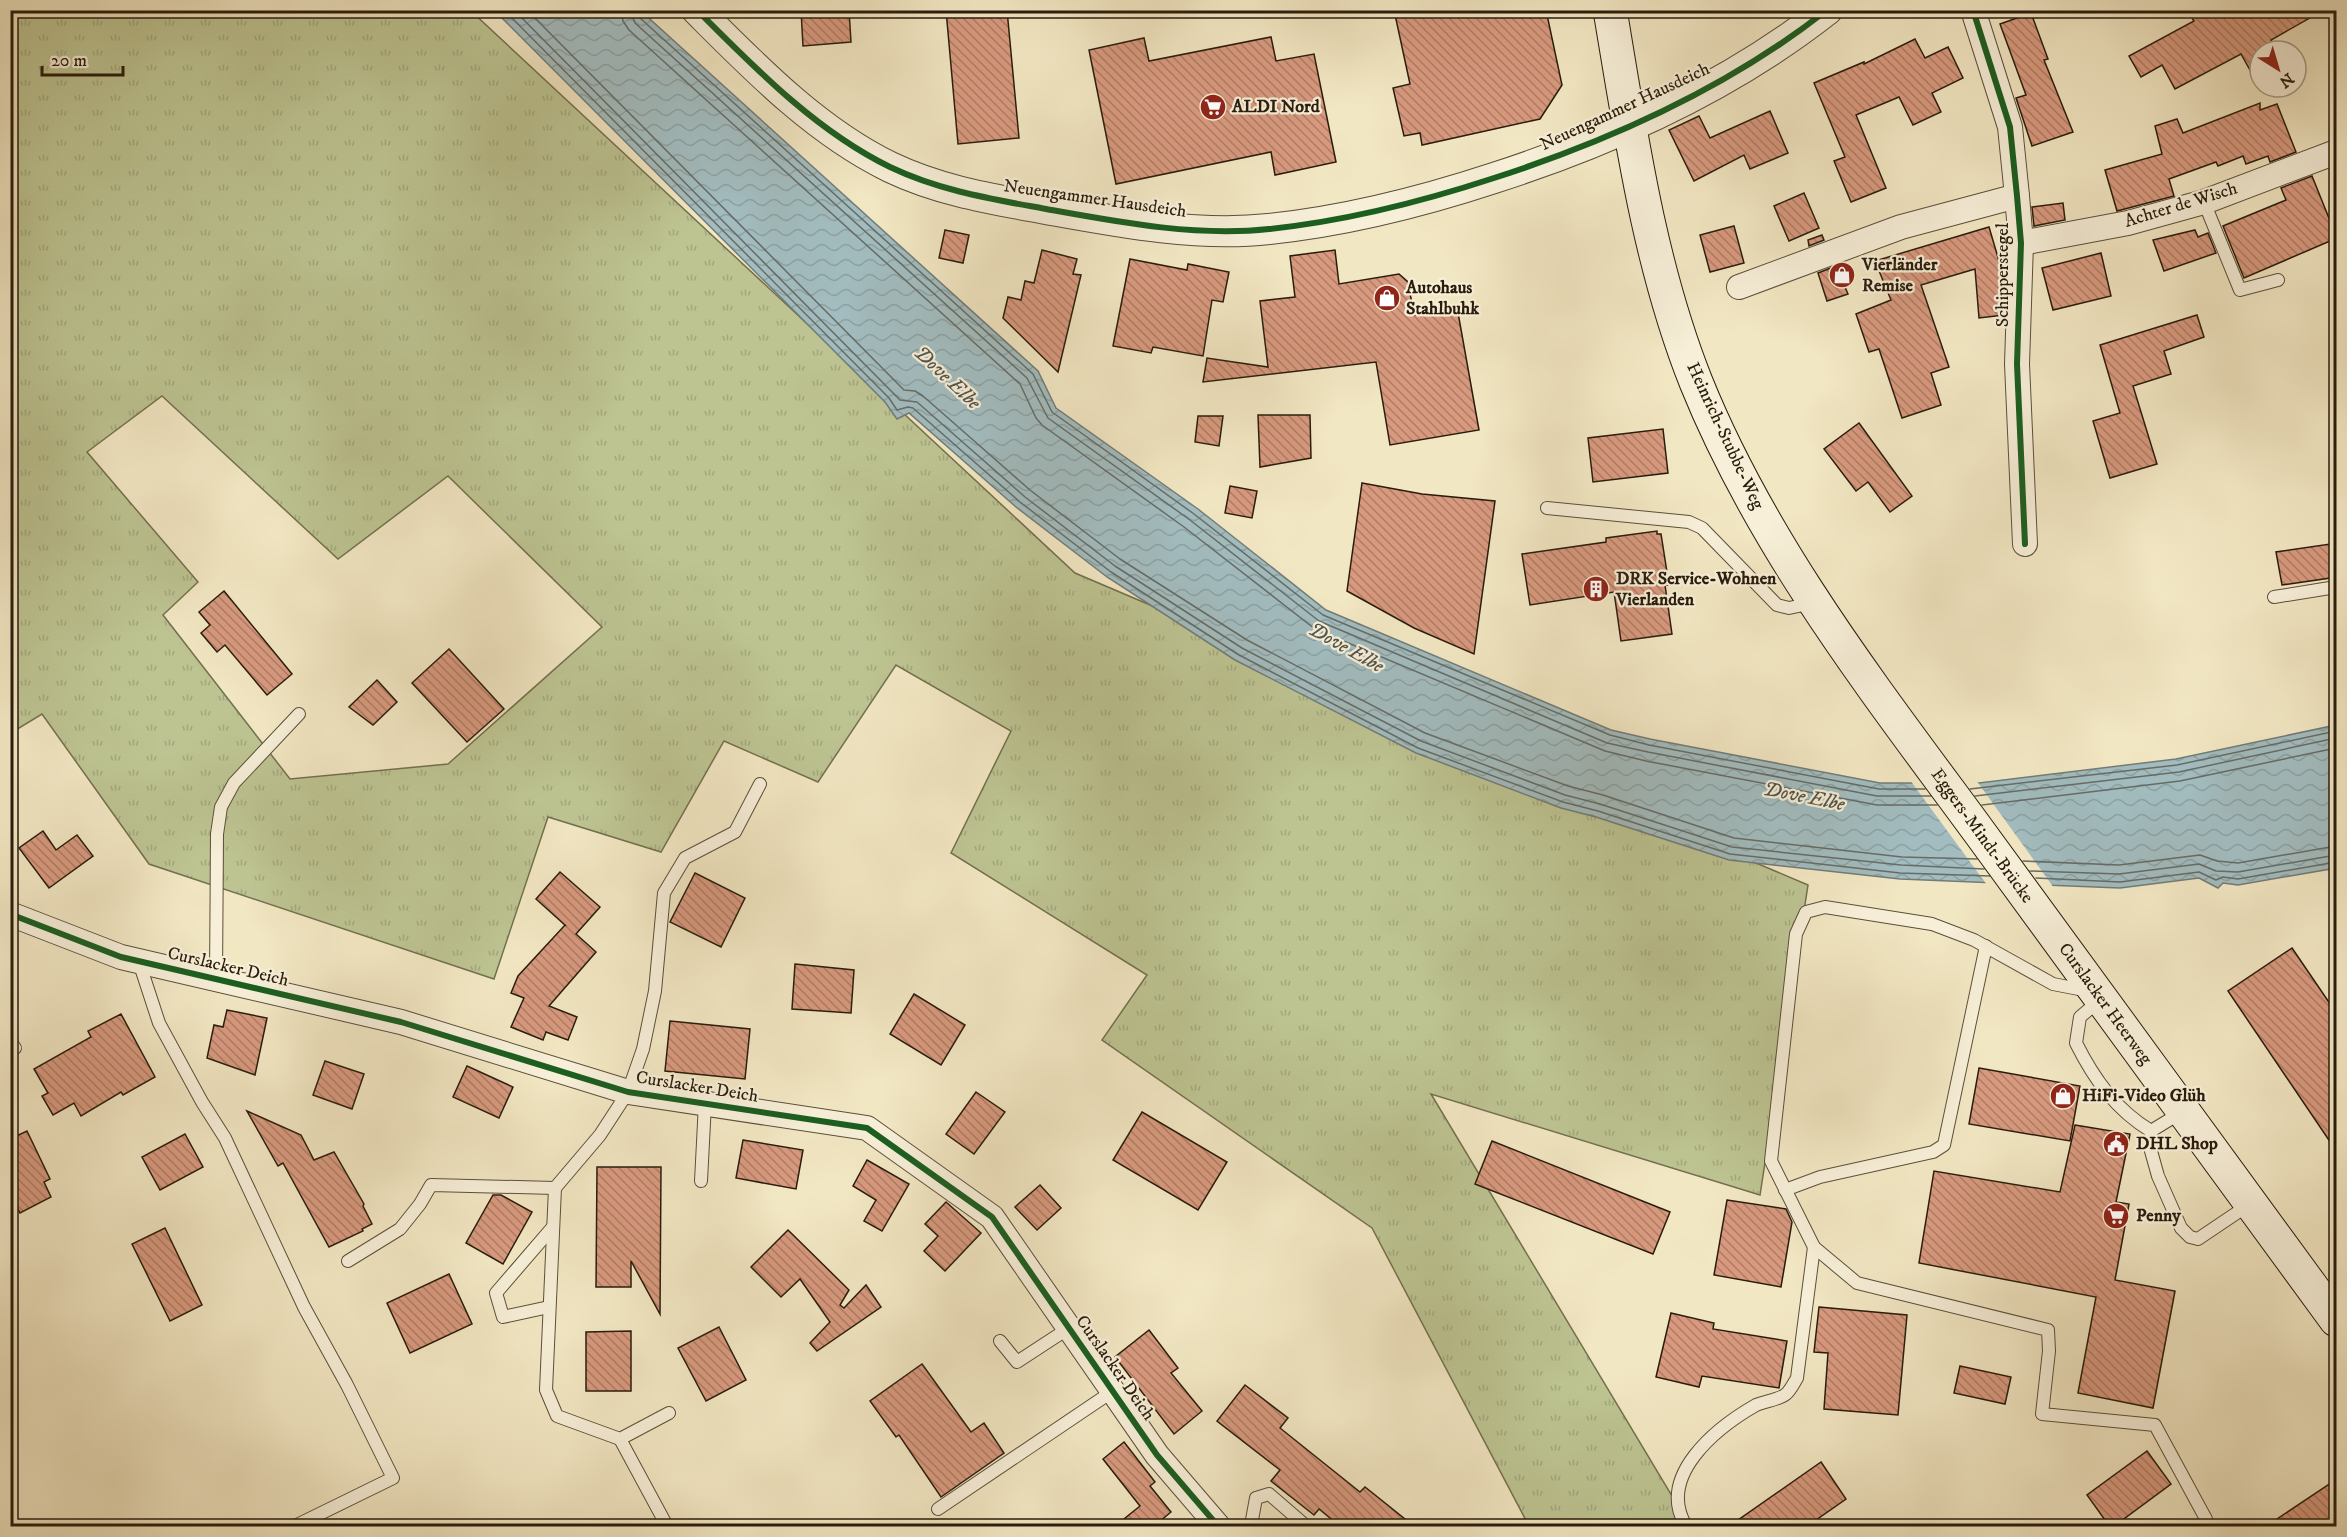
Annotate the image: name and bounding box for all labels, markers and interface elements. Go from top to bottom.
scale bar [42,39,123,77]
north arrow [2248,39,2308,99]
text: 20 m [51,50,87,72]
street label: Neuengammer Hausdeich [1537,58,1714,156]
text: N [2275,68,2298,92]
supermarket icon: ALDI Nord [1198,92,1228,122]
place label: ALDI Nord [1231,96,1321,118]
street label: Neuengammer Hausdeich [1002,175,1188,223]
street label: Achter de Wisch [2122,177,2241,233]
street label: Schipperstegel [1992,222,2014,327]
place label: Vierländer Remise [1861,254,1938,297]
shop icon: Vierländer Remise [1827,260,1857,290]
place label: Autohaus Stahlbuhk [1405,277,1480,320]
shop icon: Autohaus Stahlbuhk [1372,283,1402,313]
water label: Dove Elbe [908,341,986,416]
street label: Heinrich-Stubbe-Weg [1681,359,1769,513]
place label: DRK Service-Wohnen Vierlanden [1615,568,1777,611]
building icon: DRK Service-Wohnen Vierlanden [1581,574,1611,604]
water label: Dove Elbe [1304,617,1389,679]
street label: Eggers-Mindt-Brücke [1926,764,2038,908]
water label: Dove Elbe [1761,777,1848,817]
street label: Curslacker Heerweg [2053,939,2157,1069]
street label: Curslacker Deich [165,942,291,992]
street label: Curslacker Deich [634,1066,760,1108]
shop icon: HiFi-Video Glüh [2048,1081,2078,1111]
place label: HiFi-Video Glüh [2082,1085,2206,1107]
public building icon: DHL Shop [2101,1129,2131,1159]
place label: DHL Shop [2136,1133,2218,1155]
supermarket icon: Penny [2101,1201,2131,1231]
place label: Penny [2136,1205,2181,1227]
street label: Curslacker Deich [1071,1311,1160,1425]

